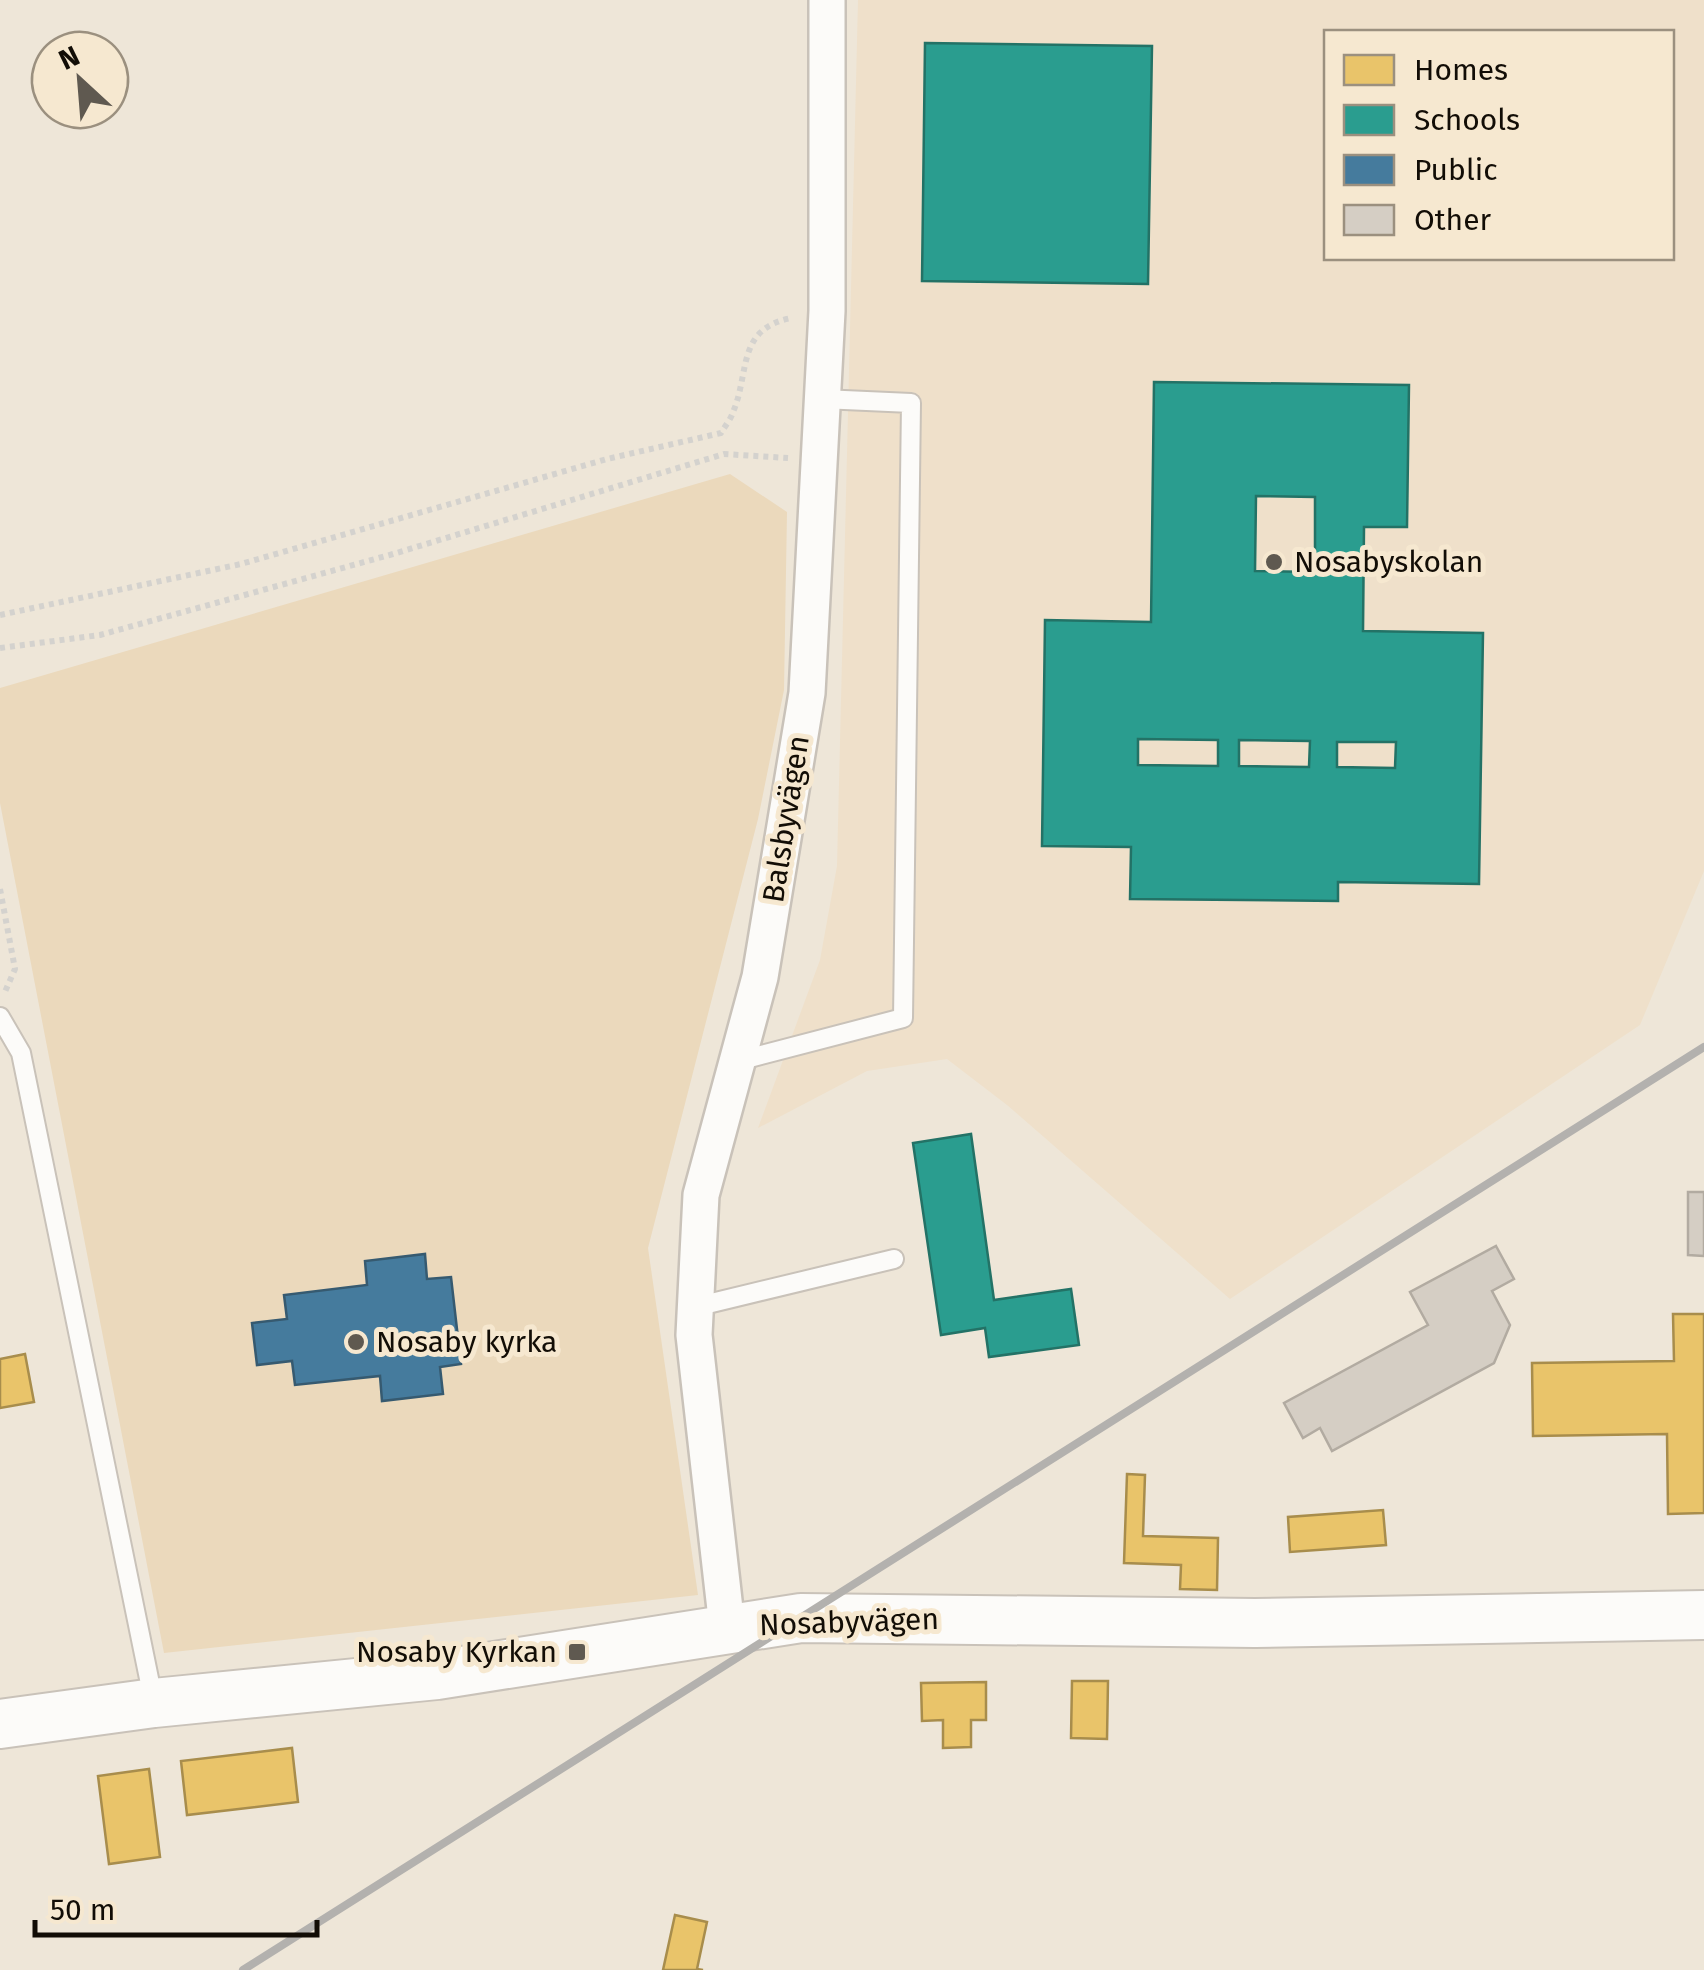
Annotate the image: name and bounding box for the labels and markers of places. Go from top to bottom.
place label: Nosabyskolan [1294,544,1483,580]
marker: Nosabyskolan [1263,551,1285,573]
place label: Nosaby kyrka [376,1324,557,1360]
marker: Nosaby kyrka [345,1331,367,1353]
place label: Nosaby Kyrkan [356,1634,557,1670]
marker: Nosaby Kyrkan [566,1641,588,1663]

